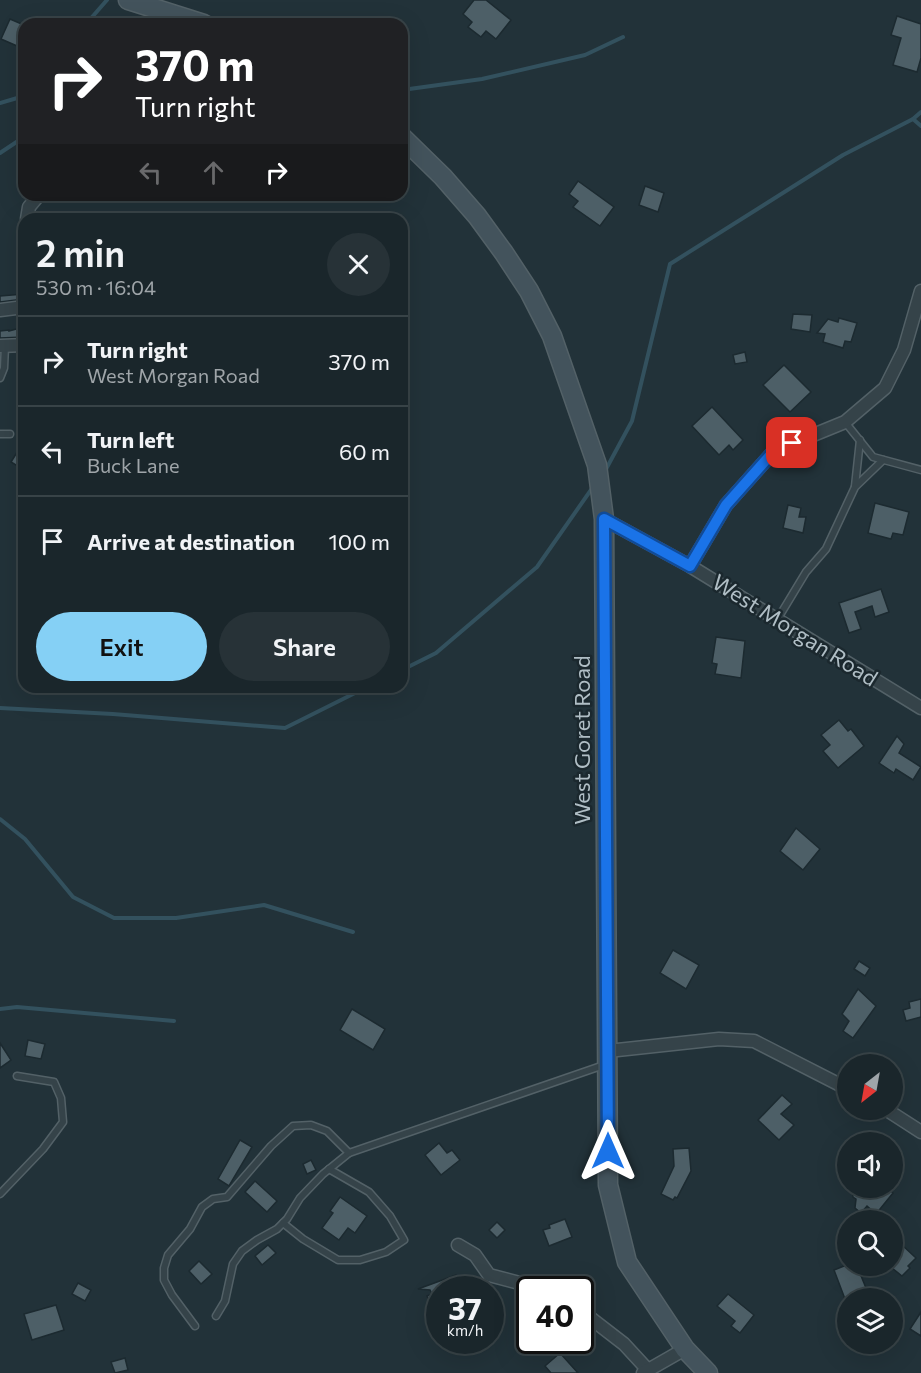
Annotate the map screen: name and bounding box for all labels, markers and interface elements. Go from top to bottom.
text: 370 m [135,38,254,90]
icon: right [36,42,114,120]
text: Turn right [135,90,255,123]
icon: left [134,156,167,189]
icon: ahead [197,156,230,189]
icon: right [260,156,293,189]
text: 2 min [36,230,125,274]
button: close [327,233,390,296]
text: 530 m · 16:04 [36,275,156,299]
text: Turn right [87,336,188,363]
icon: right [36,345,69,378]
text: 370 m [328,348,390,375]
text: West Morgan Road [87,363,260,387]
pin [766,417,817,468]
text: Turn left [87,426,174,453]
icon: arrive [775,426,808,459]
icon: left [36,435,69,468]
text: 60 m [339,438,390,465]
text: Buck Lane [87,453,180,477]
icon: arrive [36,525,69,558]
text: Arrive at destination [87,528,295,555]
text: 100 m [328,528,390,555]
street label: West Morgan Road [708,568,883,691]
button: Exit [36,612,207,681]
button: Share [219,612,390,681]
street label: West Goret Road [568,655,595,825]
north arrow [837,1054,903,1120]
map controls [837,1054,903,1354]
position arrow [576,1119,640,1183]
button: sound [837,1132,903,1198]
button: search [837,1210,903,1276]
speed limit sign: 40 [516,1276,594,1354]
button: layers [837,1288,903,1354]
text: 37 [448,1289,482,1326]
text: km/h [447,1321,483,1339]

